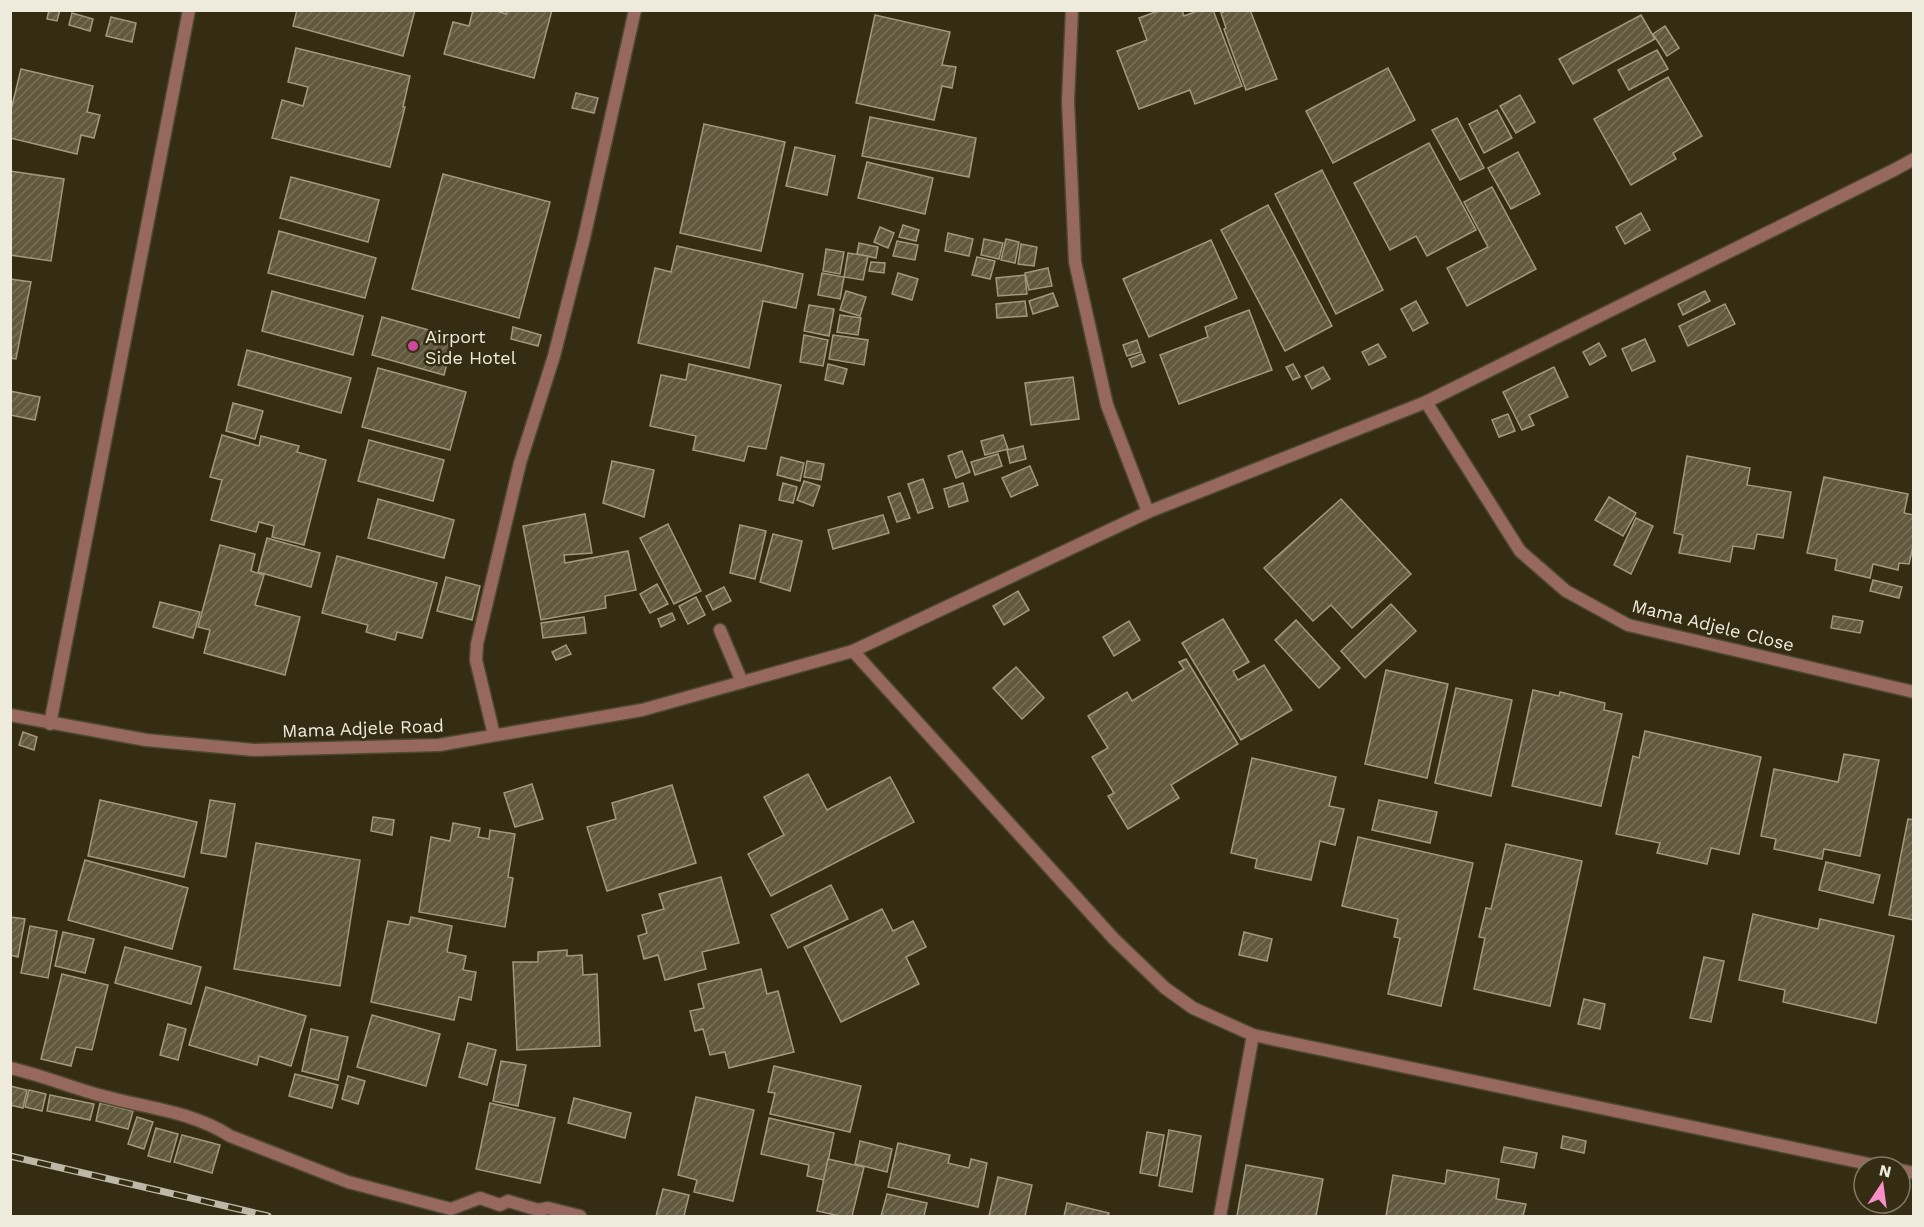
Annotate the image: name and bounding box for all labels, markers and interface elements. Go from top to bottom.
place label: Airport Side Hotel [425,326,517,368]
marker: Airport Side Hotel [406,339,420,353]
street label: Mama Adjele Close [1630,595,1796,655]
street label: Mama Adjele Road [282,715,444,741]
north arrow [1852,1155,1912,1215]
text: N [1877,1160,1893,1181]

